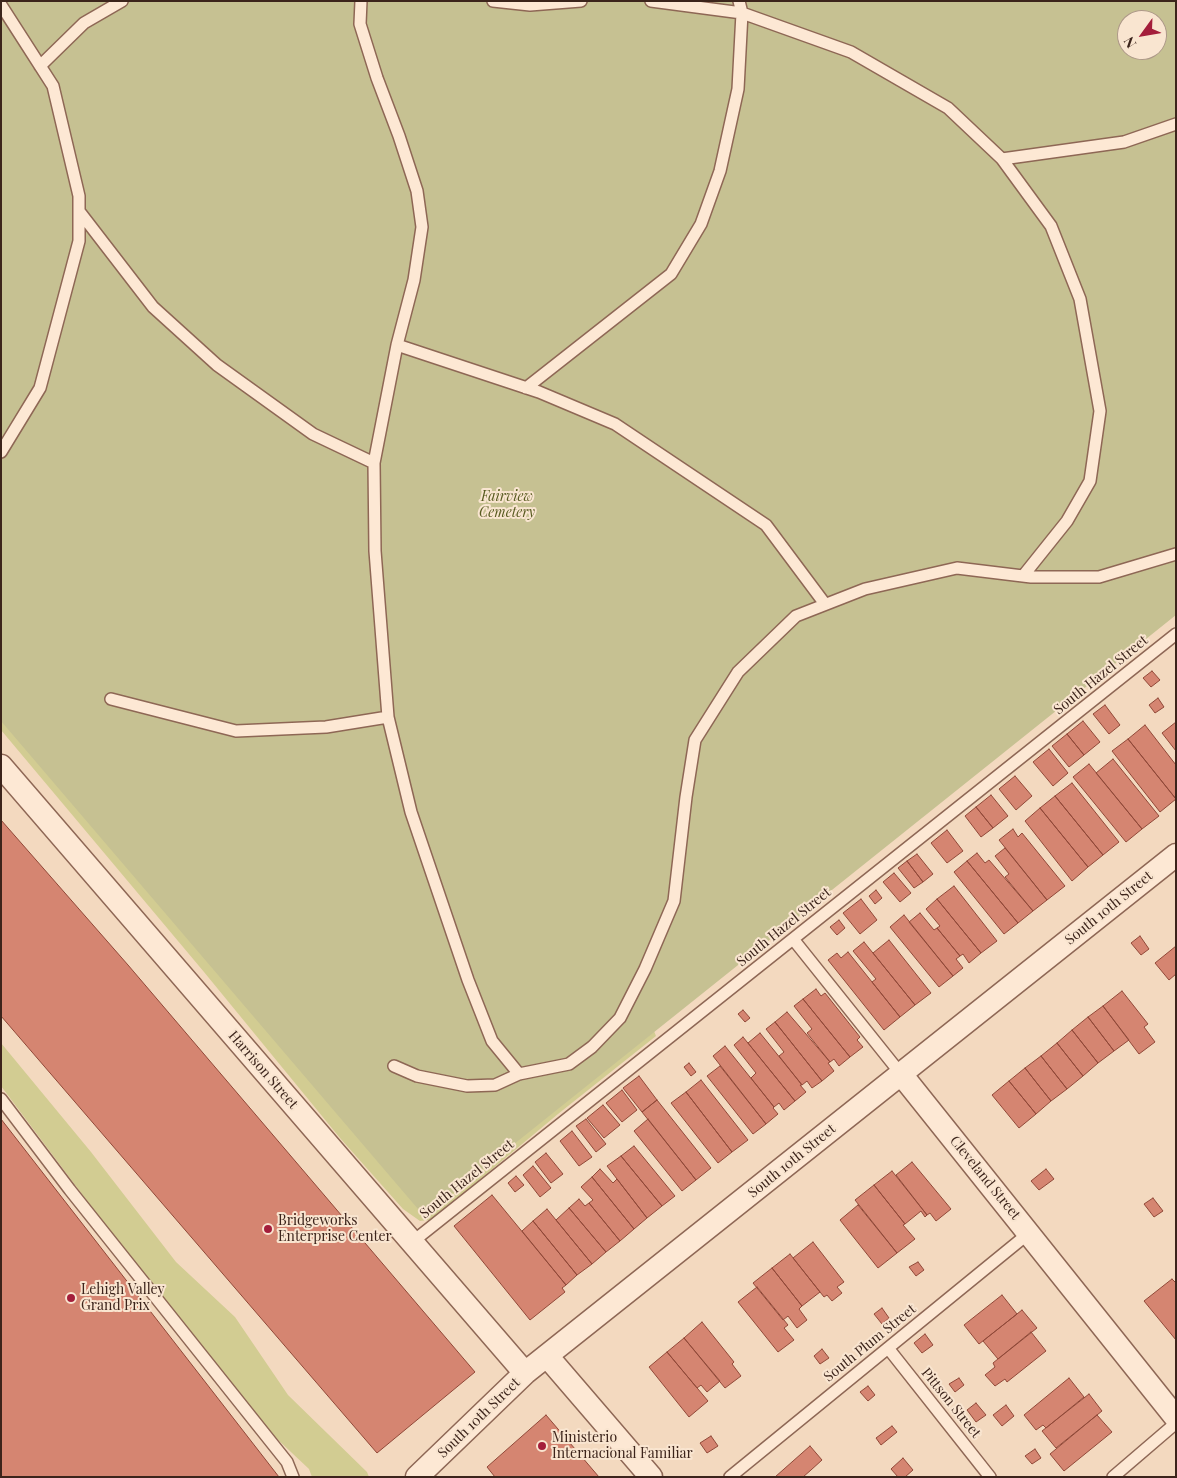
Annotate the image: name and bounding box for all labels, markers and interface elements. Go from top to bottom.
north arrow [1117,10,1167,60]
text: N [1119,33,1140,52]
park label: Fairview Cemetery [479,489,535,522]
street label: South Hazel Street [1050,632,1152,718]
street label: South 10th Street [1062,868,1156,948]
street label: South Hazel Street [733,884,835,970]
street label: Harrison Street [225,1028,301,1112]
street label: South 10th Street [745,1121,839,1201]
street label: Cleveland Street [946,1133,1024,1223]
street label: South Hazel Street [416,1136,518,1222]
place label: Bridgeworks Enterprise Center [278,1213,392,1246]
marker: Bridgeworks Enterprise Center [262,1223,274,1235]
place label: Lehigh Valley Grand Prix [81,1282,165,1314]
marker: Lehigh Valley Grand Prix [65,1292,77,1304]
street label: South Plum Street [821,1301,919,1385]
street label: Pittson Street [918,1365,984,1441]
street label: South 10th Street [434,1374,524,1462]
place label: Ministerio Internacional Familiar [552,1430,693,1462]
marker: Ministerio Internacional Familiar [536,1440,548,1452]

